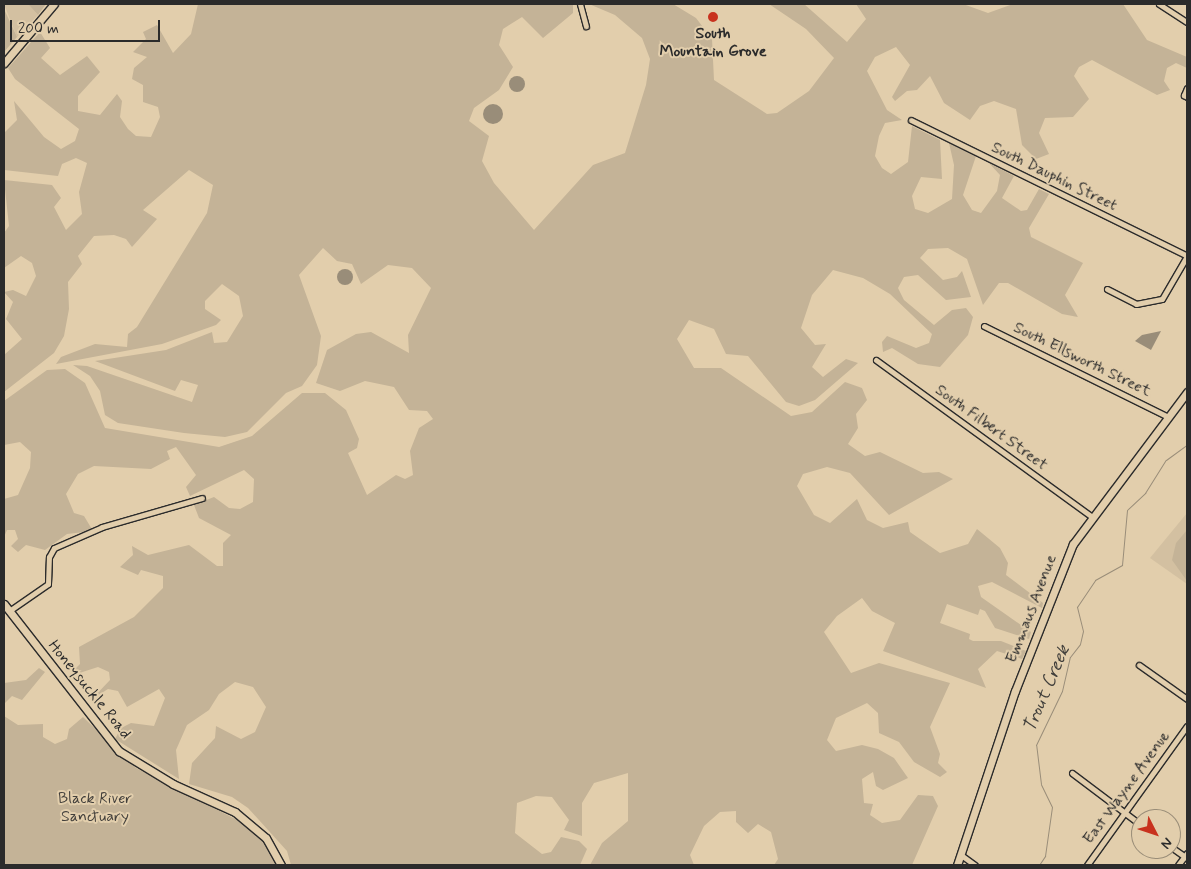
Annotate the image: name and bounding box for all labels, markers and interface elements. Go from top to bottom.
scale bar [12,10,162,42]
marker: South Mountain Grove [707,11,719,23]
text: 200 m [18,19,59,39]
place label: South Mountain Grove [660,24,766,62]
street label: South Dauphin Street [987,138,1121,216]
street label: South Ellsworth Street [1010,318,1154,402]
street label: South Filbert Street [931,381,1051,475]
street label: Emmaus Avenue [1002,552,1062,666]
street label: Honeysuckle Road [44,637,134,743]
water label: Trout Creek [1019,642,1075,736]
street label: East Wayne Avenue [1079,727,1175,849]
park label: Black River Sanctuary [57,789,133,827]
north arrow [1131,809,1181,859]
text: N [1157,834,1176,853]

